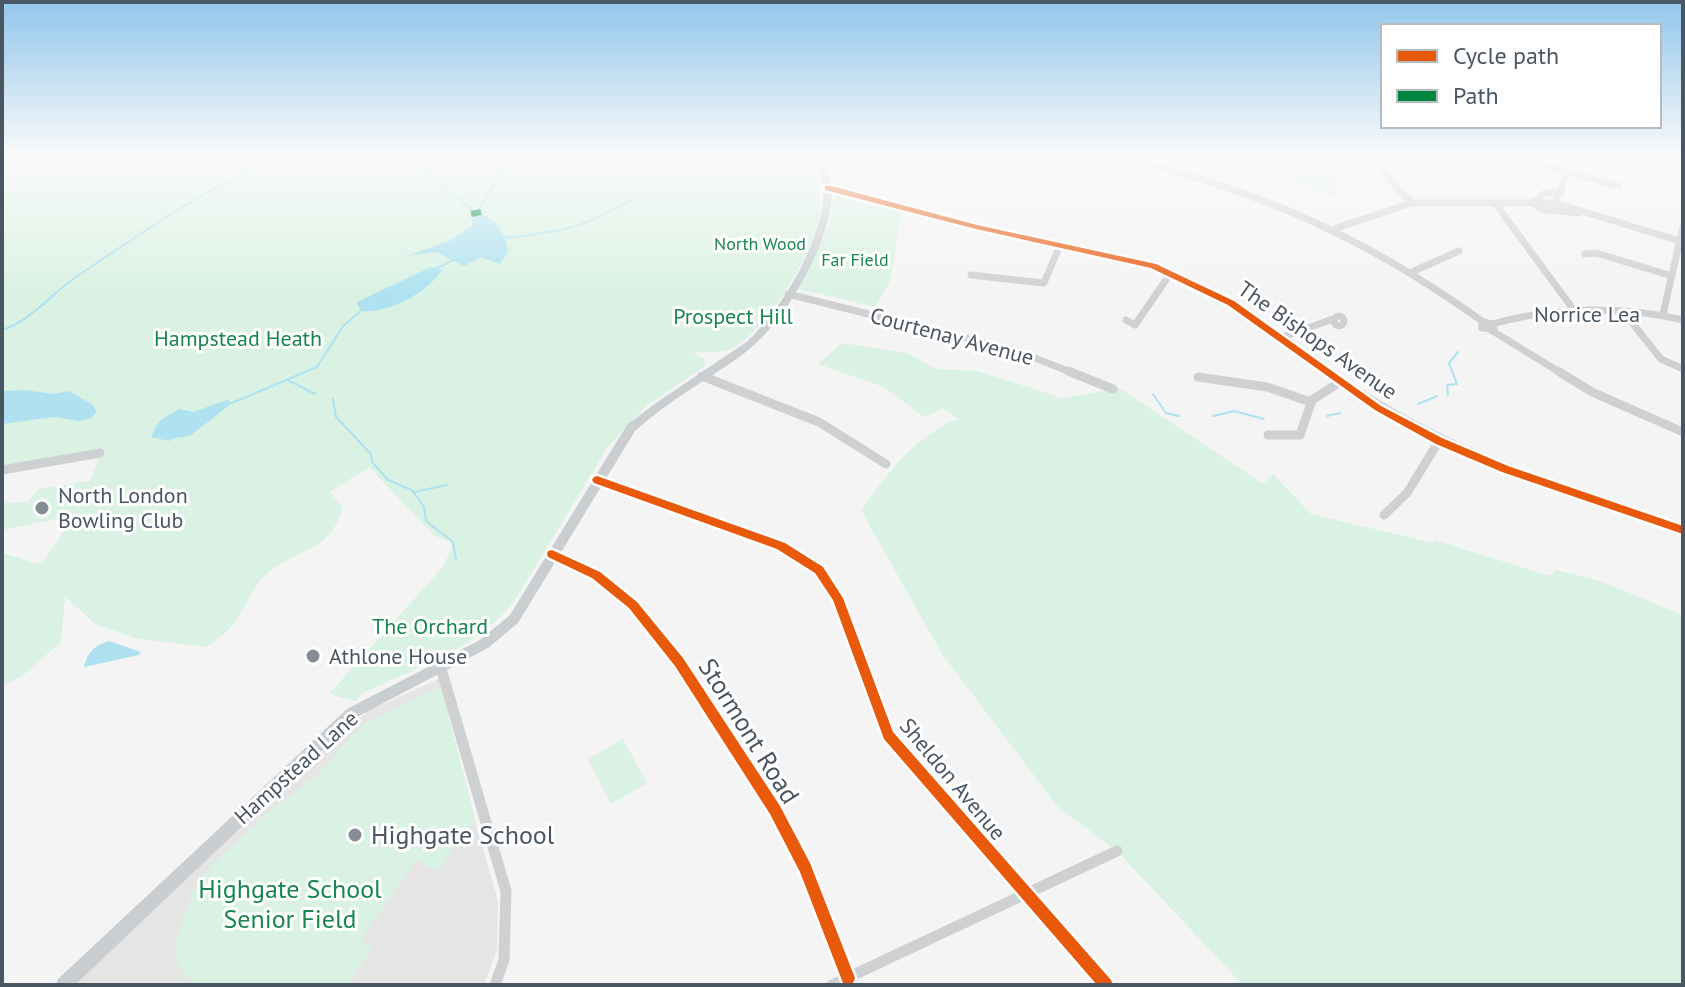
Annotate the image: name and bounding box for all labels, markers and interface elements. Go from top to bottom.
legend [1381,24,1661,128]
text: Cycle path [1453,40,1559,71]
text: Path [1453,80,1499,111]
park label: North Wood [714,232,806,255]
park label: Far Field [821,248,889,271]
street label: The Bishops Avenue [1233,275,1403,405]
street label: Norrice Lea [1534,300,1640,328]
street label: Courtenay Avenue [867,301,1037,371]
park label: Prospect Hill [673,302,793,330]
park label: Hampstead Heath [154,324,322,352]
place label: North London Bowling Club [58,481,188,534]
marker: North London Bowling Club [33,499,51,517]
park label: The Orchard [372,612,488,640]
place label: Athlone House [329,642,467,670]
marker: Athlone House [304,647,322,665]
street label: Stormont Road [692,652,807,810]
street label: Hampstead Lane [228,704,364,830]
street label: Sheldon Avenue [894,712,1012,846]
place label: Highgate School [371,818,555,851]
marker: Highgate School [346,826,364,844]
park label: Highgate School Senior Field [198,872,382,935]

